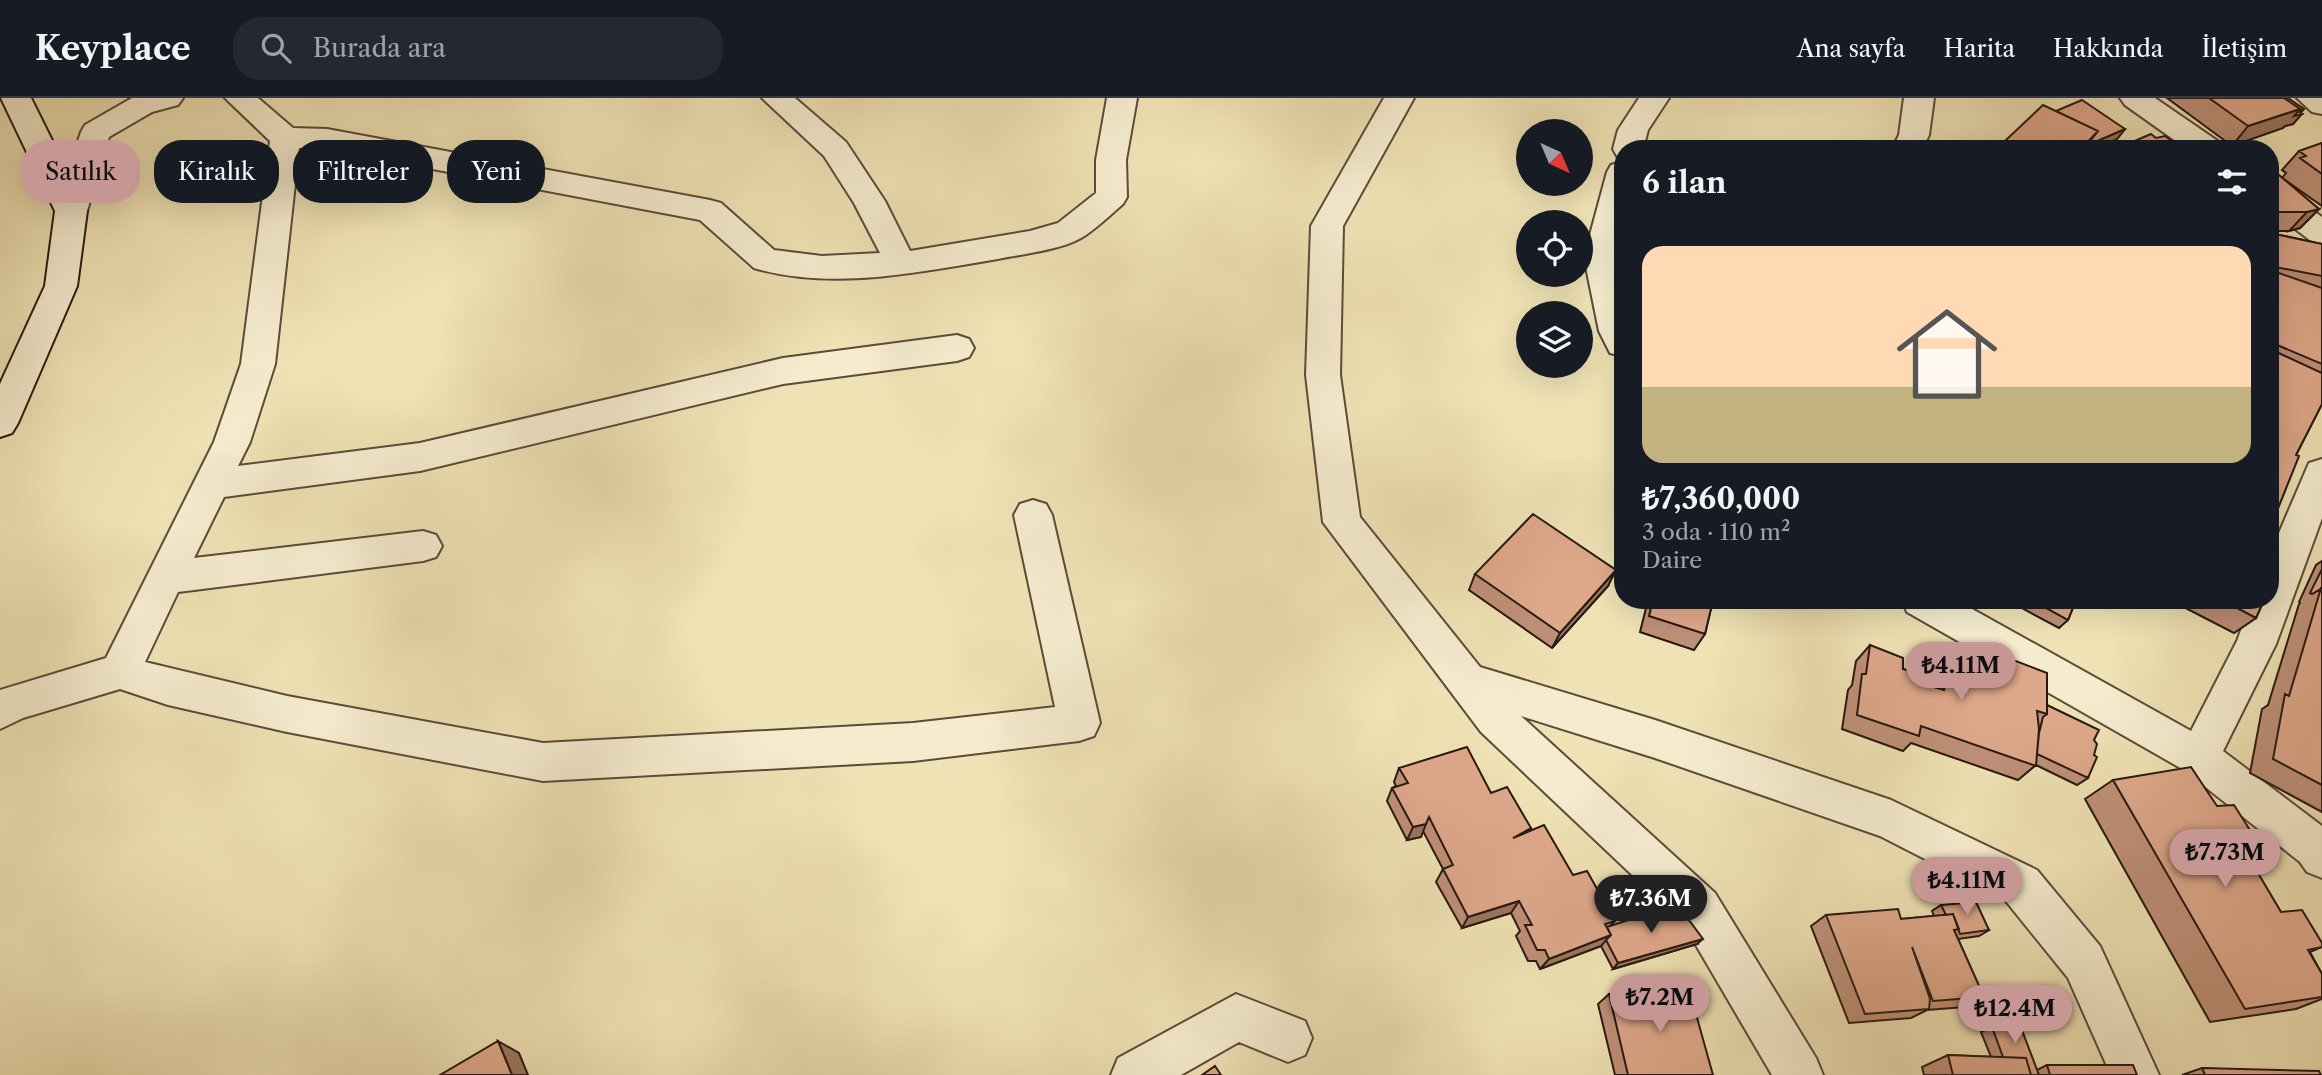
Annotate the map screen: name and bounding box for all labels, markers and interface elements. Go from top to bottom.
search box [233,17,723,80]
text: Keyplace [35,28,191,69]
icon: search [257,29,295,67]
text: Burada ara [313,32,446,64]
text: Ana sayfa [1797,34,1906,63]
text: Harita [1944,34,2015,63]
text: Hakkında [2053,34,2163,63]
text: İletişim [2201,34,2287,63]
north arrow [1516,119,1592,196]
map controls [1516,119,1593,378]
chip: Satılık [21,140,140,203]
chip: Kiralık [154,140,279,203]
chip: Filtreler [293,140,433,203]
chip: Yeni [447,140,545,203]
icon: filters [2213,163,2251,201]
text: 6 ilan [1642,164,1727,201]
button: locate [1516,210,1593,287]
icon: home [1884,291,2010,417]
button: layers [1516,301,1593,378]
text: ₺7,360,000 [1642,480,1800,517]
text: 3 oda · 110 m² [1642,518,1790,546]
text: Daire [1642,546,1702,574]
pin: ₺4.11M [1904,642,2018,702]
text: ₺4.11M [1922,651,2000,679]
pin: ₺7.73M [2168,830,2282,889]
text: ₺7.73M [2185,838,2265,866]
pin: ₺4.11M [1910,858,2024,917]
text: ₺4.11M [1928,866,2006,894]
pin: ₺7.36M [1594,876,1708,935]
text: ₺7.36M [1610,884,1692,912]
pin: ₺7.2M [1611,974,1709,1034]
text: ₺7.2M [1626,983,1694,1011]
pin: ₺12.4M [1958,986,2072,1045]
text: ₺12.4M [1974,994,2056,1022]

